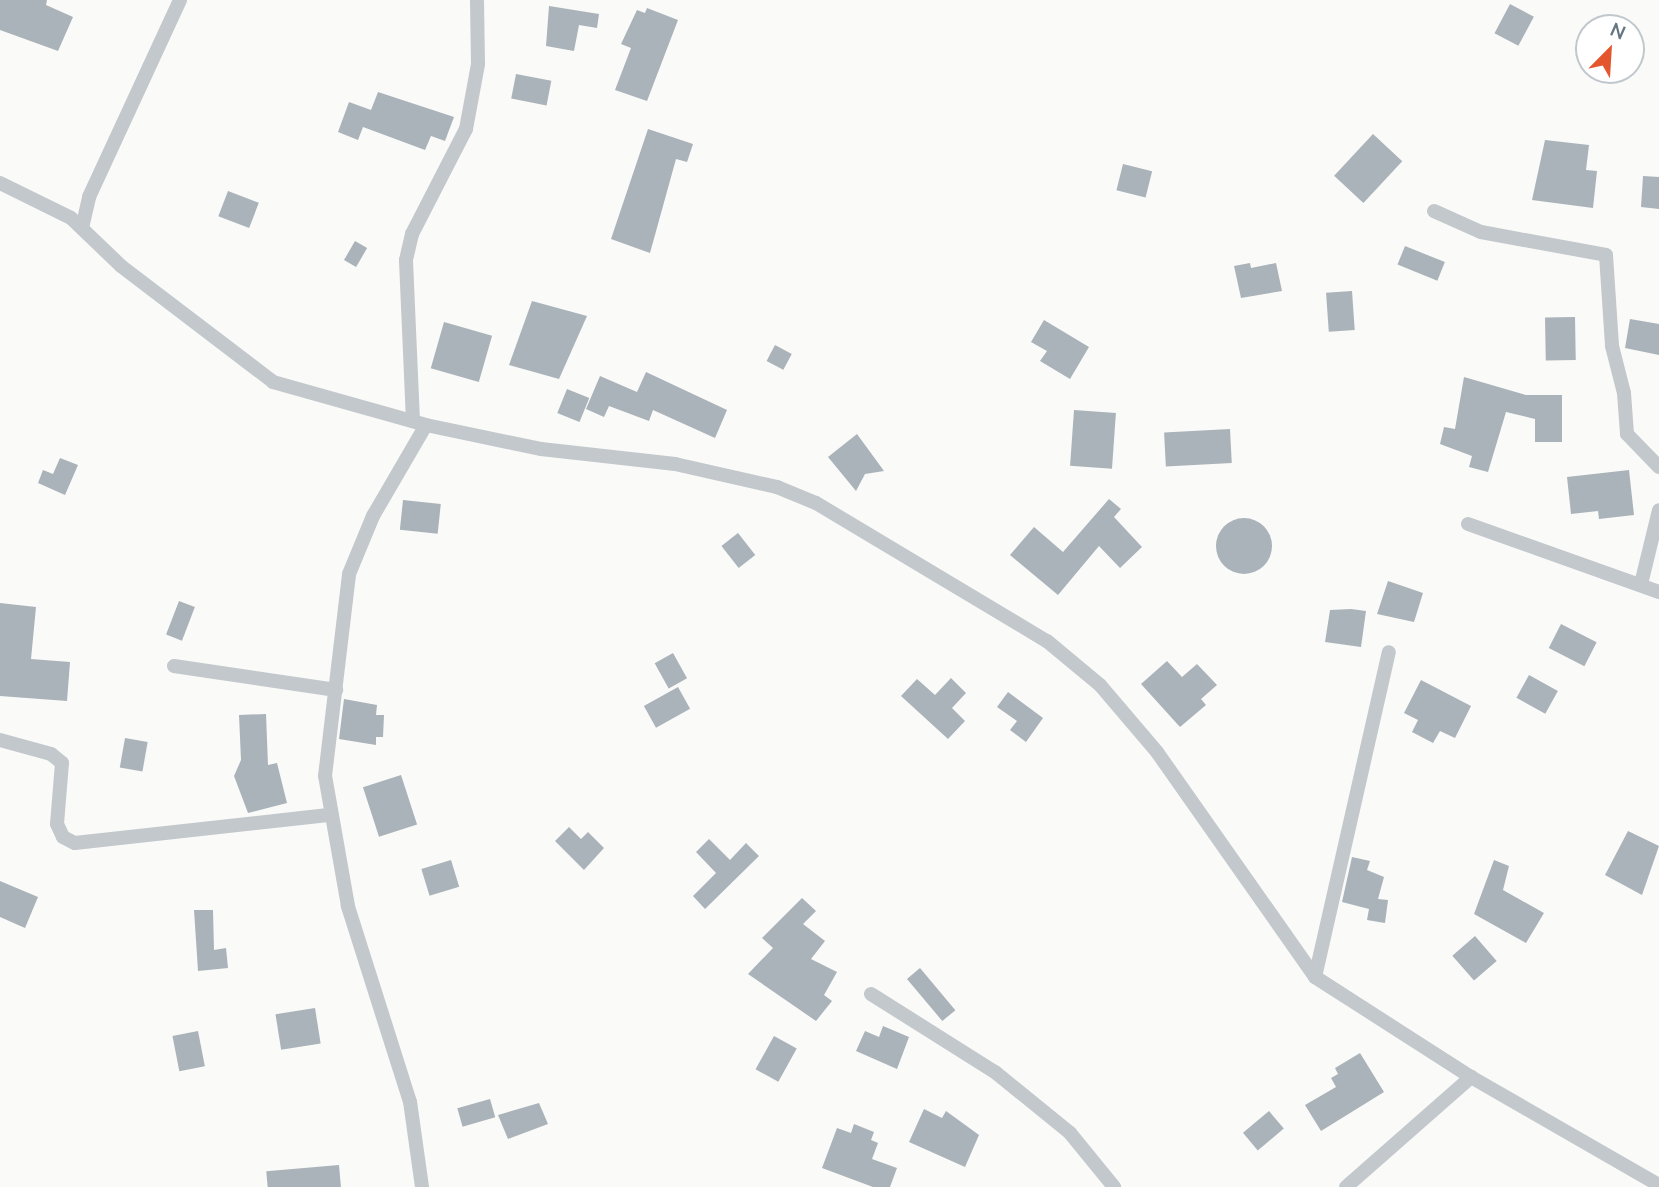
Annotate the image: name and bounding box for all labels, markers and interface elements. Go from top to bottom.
north arrow [1575,14,1645,84]
text: N [1606,17,1630,46]

